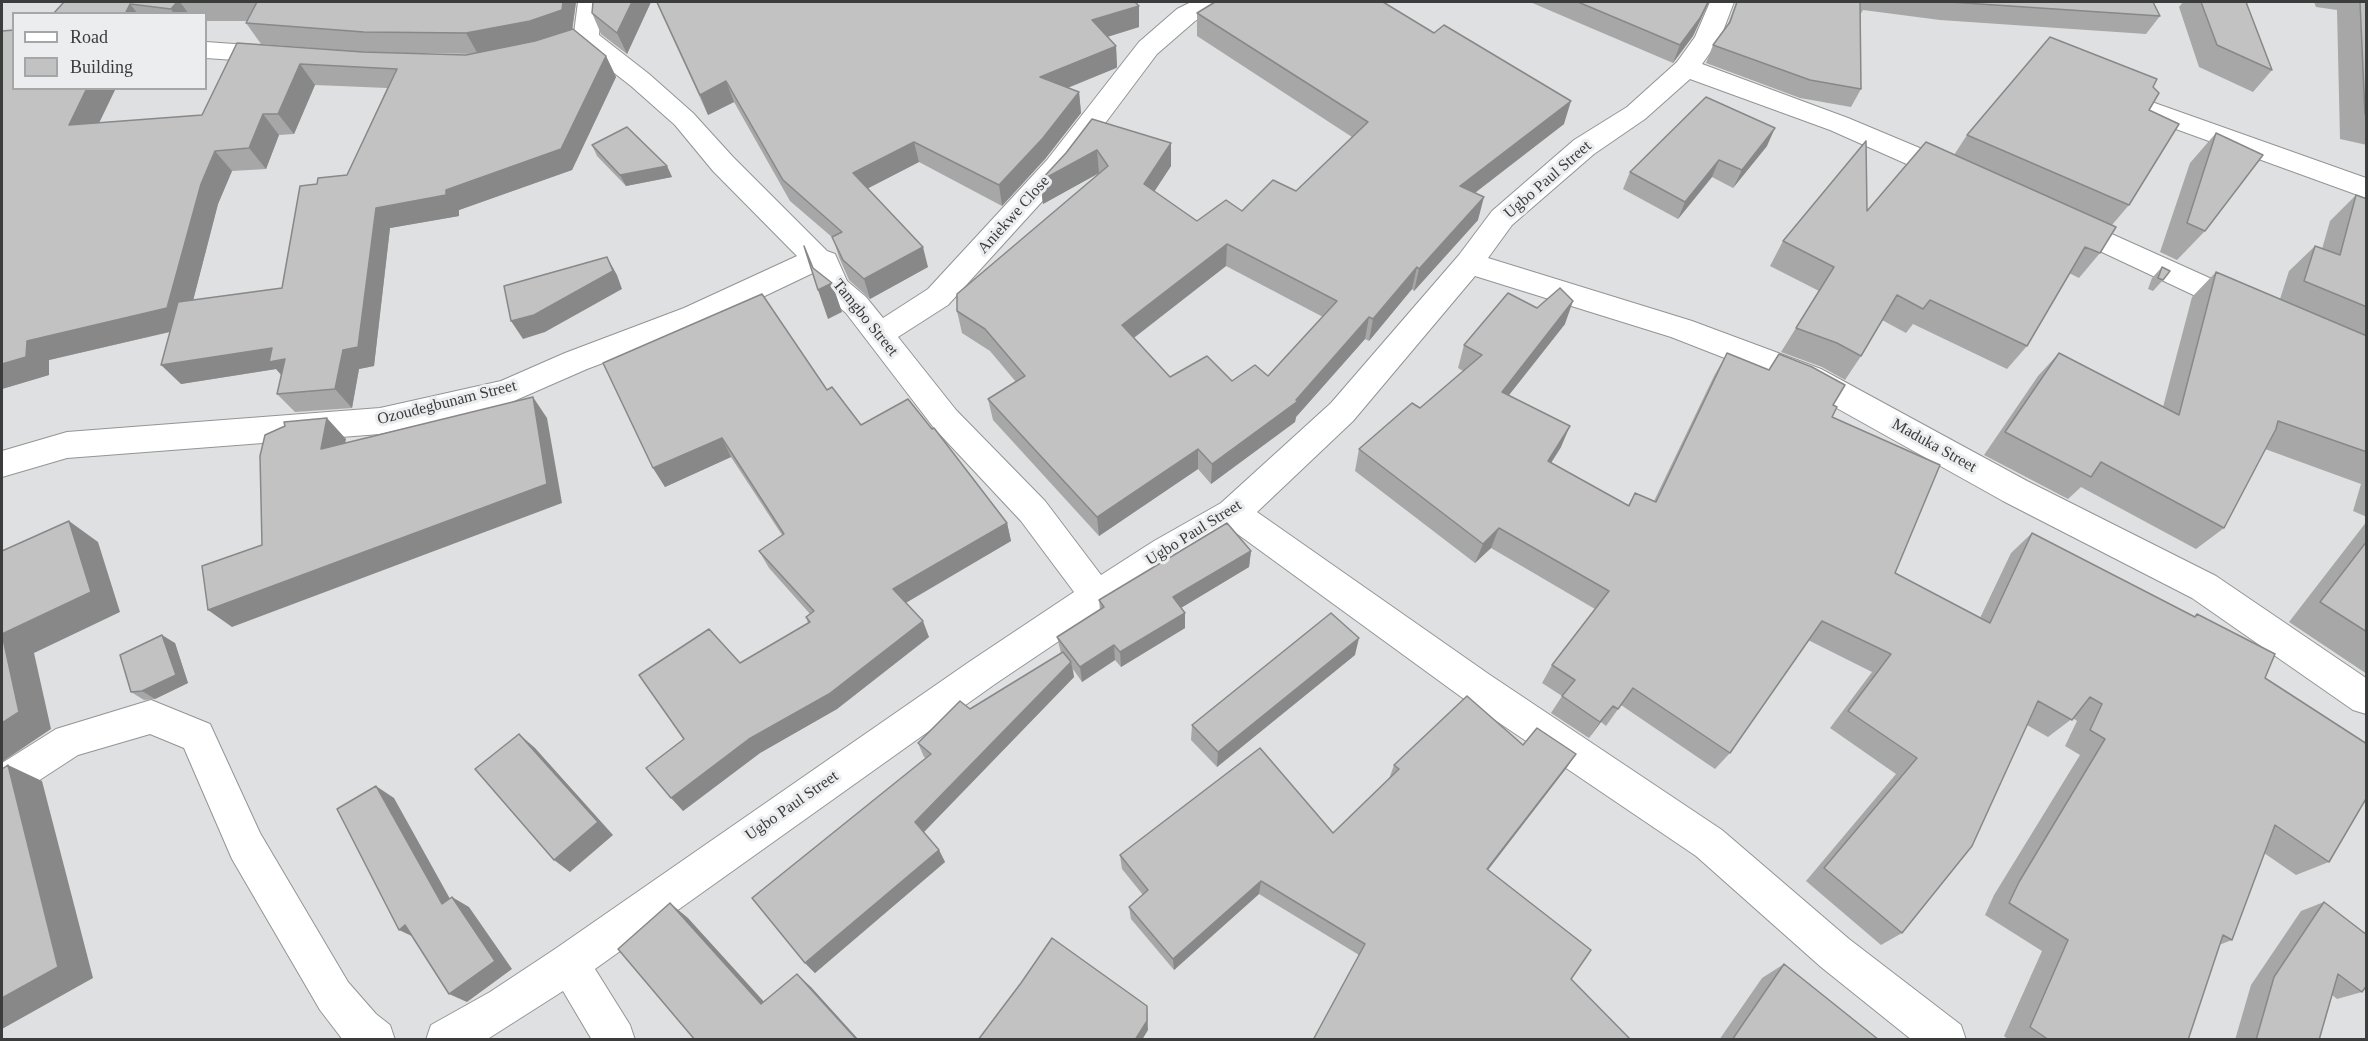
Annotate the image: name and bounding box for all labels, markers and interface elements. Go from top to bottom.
legend [12,12,207,90]
text: Road [70,27,108,47]
text: Building [70,57,133,77]
street label: Ugbo Paul Street [1500,137,1596,223]
street label: Aniekwe Close [974,172,1054,258]
street label: Tamgbo Street [828,276,902,360]
street label: Ozoudegbunam Street [375,376,519,430]
street label: Maduka Street [1888,415,1980,477]
street label: Ugbo Paul Street [1143,496,1245,570]
street label: Ugbo Paul Street [742,767,842,845]

